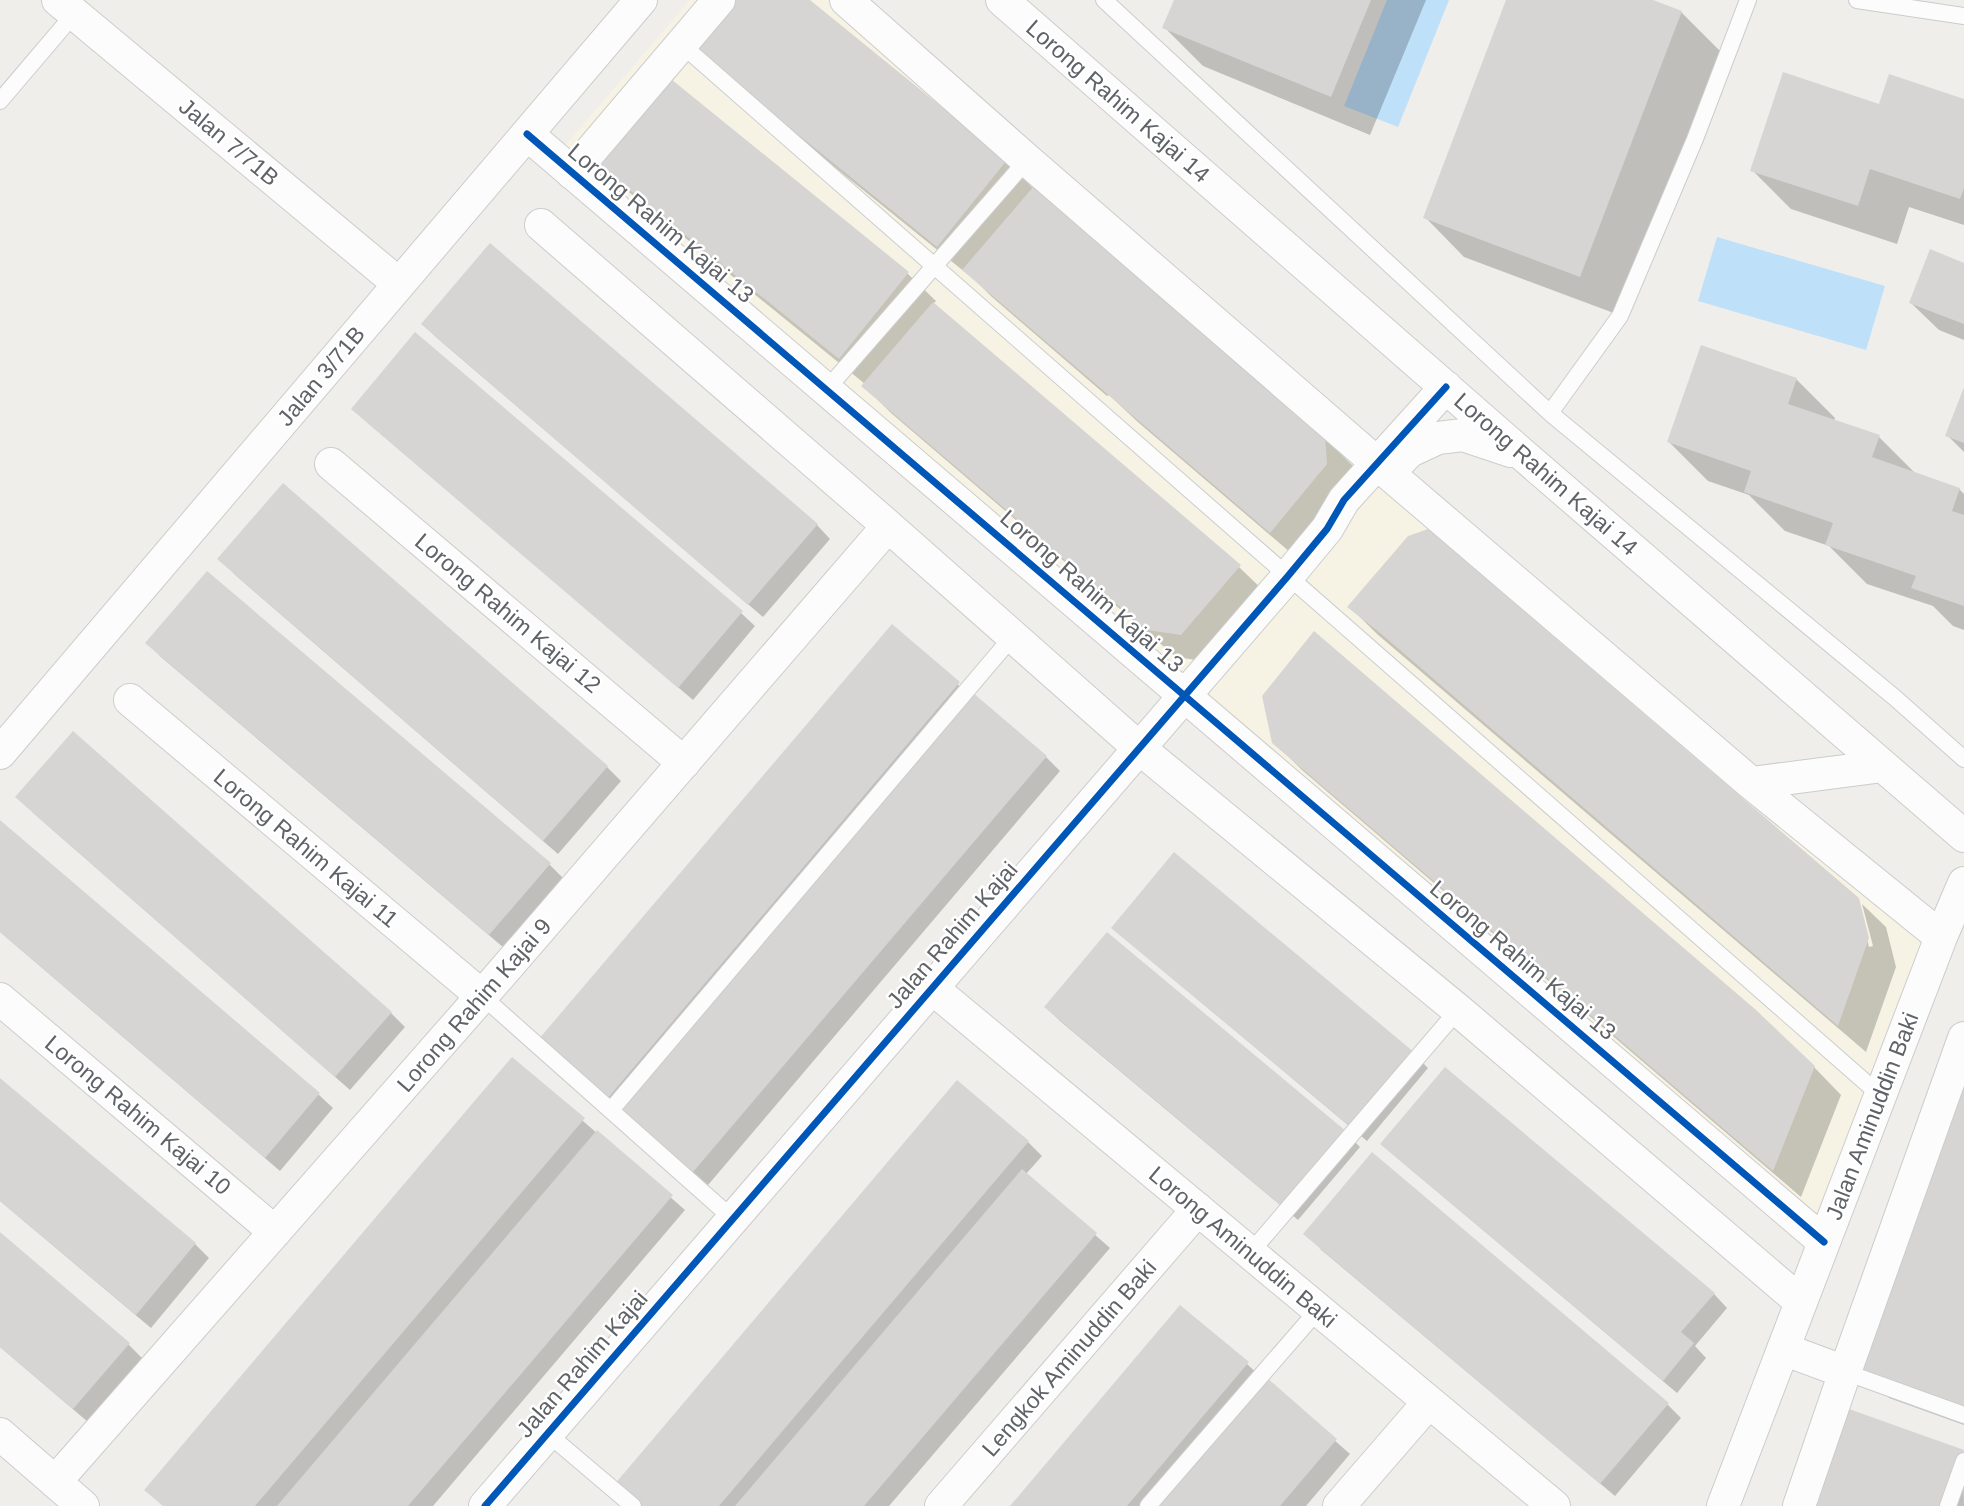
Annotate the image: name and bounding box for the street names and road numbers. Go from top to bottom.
street label: Lorong Rahim Kajai 14 [1021,14,1215,188]
street label: Jalan 7/71B [174,93,284,191]
street label: Lorong Rahim Kajai 13 [563,138,759,308]
street label: Jalan 3/71B [272,321,370,431]
street label: Lorong Rahim Kajai 14 [1449,387,1643,561]
street label: Lorong Rahim Kajai 13 [995,504,1189,678]
street label: Lorong Rahim Kajai 12 [410,528,606,698]
street label: Lorong Rahim Kajai 11 [209,763,403,933]
street label: Jalan Rahim Kajai [881,857,1023,1013]
street label: Lorong Rahim Kajai 13 [1425,875,1621,1045]
street label: Lorong Rahim Kajai 9 [392,913,556,1097]
street label: Jalan Aminuddin Baki [1820,1009,1924,1223]
street label: Lorong Rahim Kajai 10 [40,1030,236,1200]
street label: Lorong Aminuddin Baki [1144,1161,1342,1333]
street label: Lengkok Aminuddin Baki [977,1254,1161,1462]
street label: Jalan Rahim Kajai [511,1286,653,1442]

